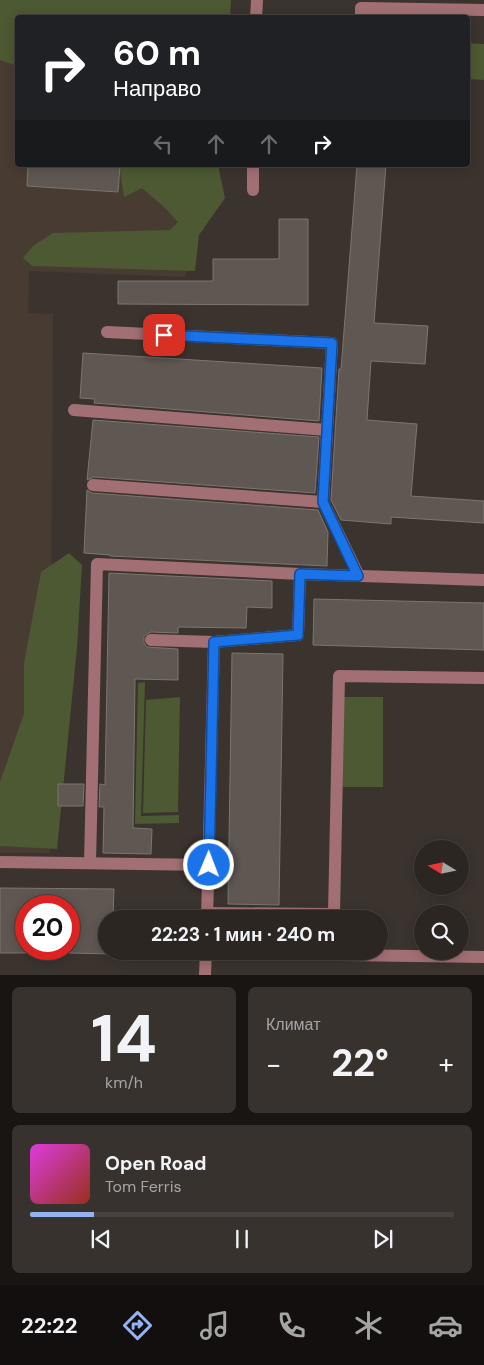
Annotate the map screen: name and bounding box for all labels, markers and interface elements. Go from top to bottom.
text: 60 m [113,30,201,76]
icon: right [30,35,95,100]
text: Направо [113,74,201,103]
icon: left [149,130,177,158]
icon: ahead [202,130,230,158]
icon: ahead [255,130,283,158]
icon: right [308,130,336,158]
pin [143,314,185,356]
icon: arrive [150,321,178,349]
position arrow [182,838,234,890]
north arrow [414,840,469,895]
map controls [414,840,469,960]
speed limit sign: 20 [15,895,80,960]
button: search [414,905,469,960]
text: 22:23 · 1 мин · 240 m [151,922,335,947]
text: 14 [91,997,157,1081]
text: Климат [266,1014,320,1035]
text: 22° [331,1038,389,1088]
text: − [266,1046,281,1083]
text: + [439,1046,454,1083]
text: km/h [105,1072,143,1093]
text: Open Road [105,1151,207,1176]
text: Tom Ferris [105,1176,182,1197]
icon: previous [87,1225,115,1253]
icon: pause [228,1225,256,1253]
icon: next [369,1225,397,1253]
icon: directions [120,1308,155,1343]
icon: music [197,1308,232,1343]
icon: phone [274,1308,309,1343]
icon: climate [351,1308,386,1343]
icon: car [428,1308,463,1343]
text: 22:22 [21,1311,77,1340]

